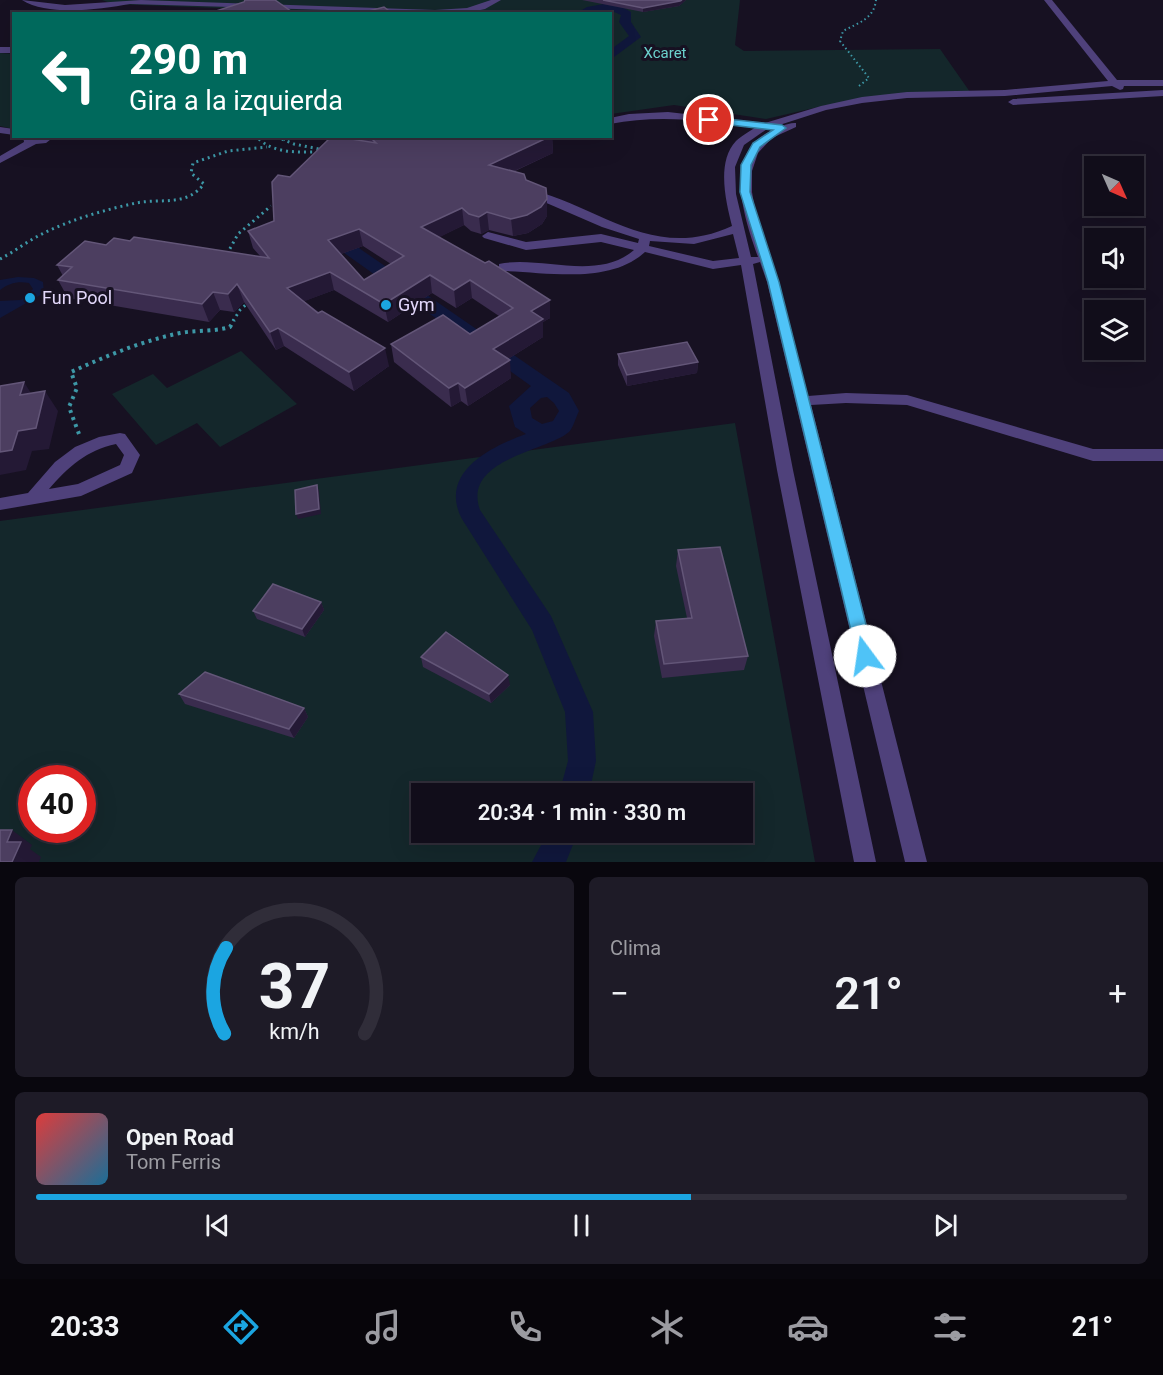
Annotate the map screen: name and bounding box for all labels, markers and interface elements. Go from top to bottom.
text: 290 m [129,35,248,84]
icon: left [30,36,108,114]
park label: Xcaret [643,44,687,62]
text: Gira a la izquierda [129,85,343,117]
pin [683,94,734,145]
icon: arrive [692,103,725,136]
north arrow [1084,156,1144,216]
map controls [1084,156,1144,360]
button: sound [1084,228,1144,288]
place label: Fun Pool [42,287,112,308]
marker: Fun Pool [23,291,37,305]
place label: Gym [398,294,435,315]
marker: Gym [379,298,393,312]
button: layers [1084,300,1144,360]
position arrow [833,624,897,688]
speed limit sign: 40 [18,765,96,843]
text: 20:34 · 1 min · 330 m [478,800,686,825]
text: Clima [610,936,661,960]
text: 37 [259,950,330,1023]
text: 21° [834,967,903,1020]
text: − [610,974,629,1013]
text: + [1108,974,1127,1013]
text: km/h [269,1019,320,1044]
text: Open Road [126,1125,234,1150]
text: Tom Ferris [126,1150,221,1174]
icon: previous [201,1209,234,1242]
icon: pause [565,1209,598,1242]
icon: next [929,1209,962,1242]
icon: directions [220,1306,262,1348]
icon: music [362,1306,404,1348]
icon: phone [504,1306,546,1348]
icon: climate [646,1306,688,1348]
icon: car [787,1306,829,1348]
icon: filters [929,1306,971,1348]
text: 20:33 [50,1311,120,1343]
text: 21° [1071,1311,1113,1343]

